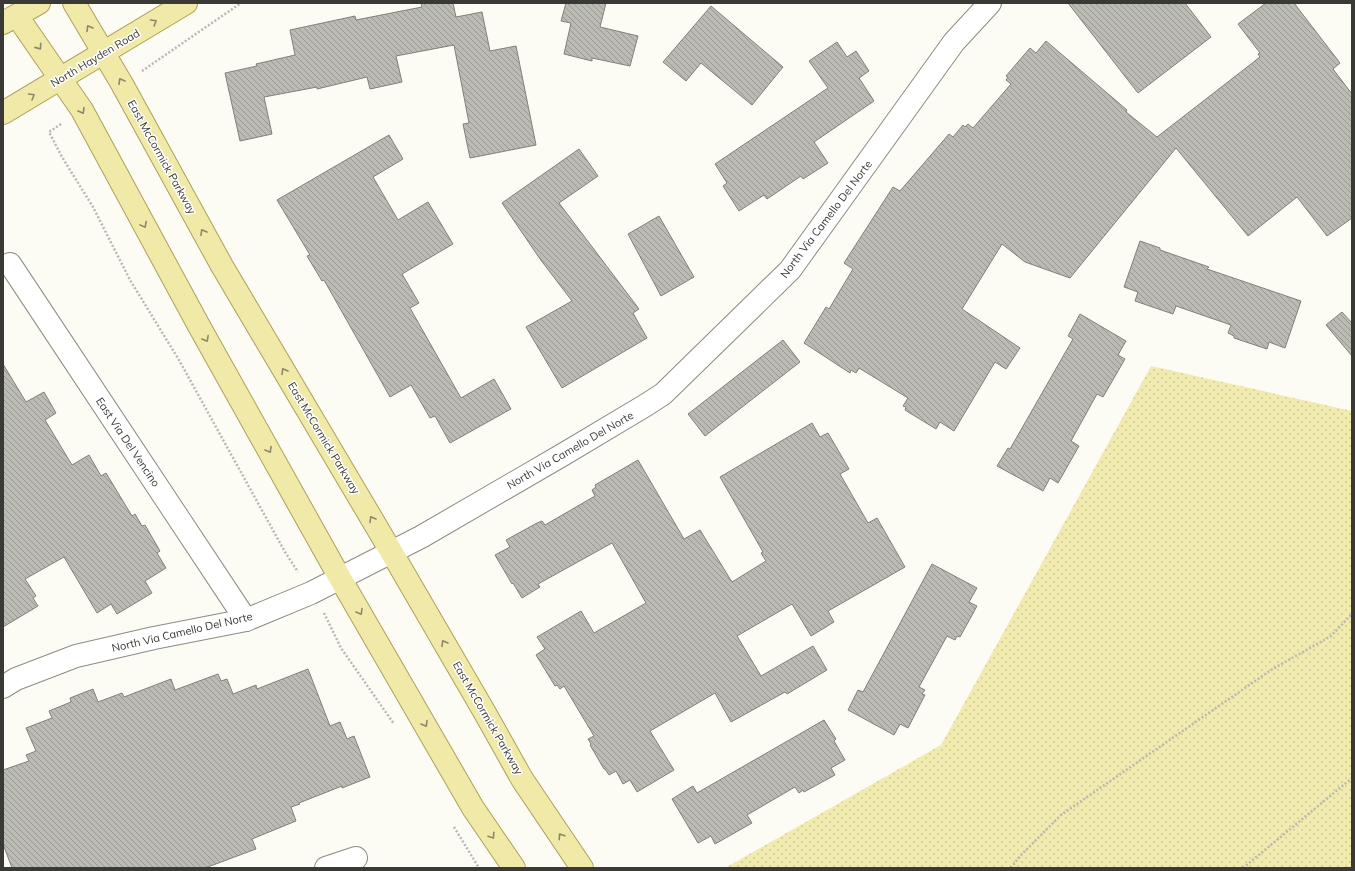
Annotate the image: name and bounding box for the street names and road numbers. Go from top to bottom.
street label: North Hayden Road [48,26,142,90]
street label: East McCormick Parkway [125,97,199,217]
street label: North Via Camello Del Norte [777,157,875,281]
street label: East McCormick Parkway [285,379,363,497]
street label: East Via Del Vencino [93,395,163,489]
street label: North Via Camello Del Norte [504,408,636,492]
street label: North Via Camello Del Norte [110,609,254,655]
street label: East McCormick Parkway [450,659,526,777]

